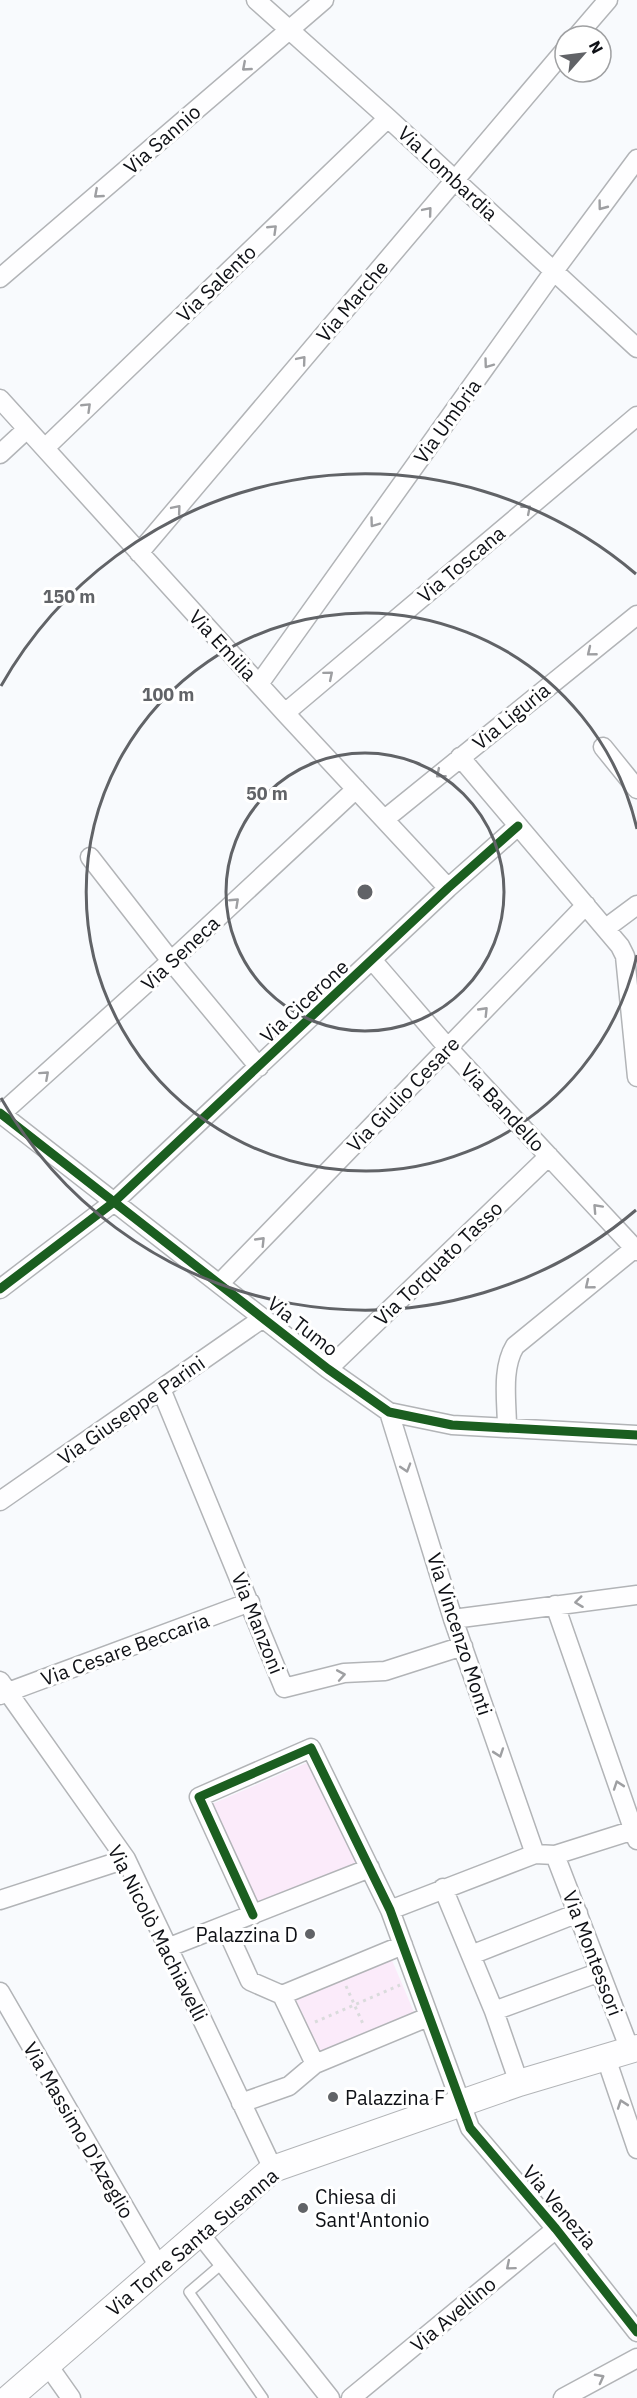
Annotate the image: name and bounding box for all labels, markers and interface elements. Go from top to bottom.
north arrow [553,24,613,84]
text: N [585,37,608,57]
one-way arrow [242,60,252,71]
street label: Via Sannio [118,98,206,180]
street label: Via Lombardia [392,120,504,227]
one-way arrow [94,187,105,198]
one-way arrow [598,200,609,211]
one-way arrow [421,207,432,218]
one-way arrow [265,225,276,236]
street label: Via Salento [170,238,262,328]
street label: Via Marche [310,254,394,348]
one-way arrow [295,356,306,367]
one-way arrow [484,357,495,368]
street label: Via Umbria [407,373,487,469]
one-way arrow [79,404,90,415]
one-way arrow [169,505,180,516]
one-way arrow [520,505,531,516]
one-way arrow [371,516,382,527]
street label: Via Toscana [412,519,511,609]
text: 150 m [43,585,95,608]
street label: Via Emilia [183,604,263,687]
one-way arrow [587,644,598,655]
one-way arrow [322,671,333,682]
street label: Via Liguria [467,676,556,756]
text: 100 m [142,683,194,706]
one-way arrow [436,767,447,778]
text: 50 m [246,782,288,805]
centre of rings [355,882,375,902]
one-way arrow [228,898,239,909]
street label: Via Seneca [135,909,225,996]
street label: Via Cicerone [254,953,354,1049]
one-way arrow [477,1007,488,1017]
street label: Via Giulio Cesare [341,1030,465,1158]
street label: Via Bandello [455,1057,551,1157]
one-way arrow [38,1071,48,1082]
street label: Via Torquato Tasso [368,1195,508,1331]
one-way arrow [593,1204,604,1215]
one-way arrow [254,1238,265,1248]
one-way arrow [585,1278,596,1289]
street label: Via Tumo [262,1290,344,1362]
street label: Via Giuseppe Parini [52,1349,210,1471]
one-way arrow [399,1462,411,1473]
street label: Via Vincenzo Monti [421,1549,499,1719]
street label: Via Manzoni [225,1568,291,1678]
one-way arrow [574,1595,584,1608]
street label: Via Cesare Beccaria [37,1606,213,1692]
one-way arrow [336,1669,346,1681]
one-way arrow [492,1747,505,1758]
one-way arrow [612,1780,625,1791]
street label: Via Nicolò Machiavelli [102,1840,214,2026]
street label: Via Montessori [557,1886,629,2020]
place label: Palazzina D [196,1921,298,1948]
marker: Palazzina D [303,1927,317,1941]
street label: Via Massimo D'Azeglio [17,2037,141,2223]
place label: Palazzina F [345,2084,445,2111]
marker: Palazzina F [326,2090,340,2104]
one-way arrow [616,2099,629,2110]
street label: Via Venezia [517,2159,603,2255]
street label: Via Torre Santa Susanna [100,2162,284,2322]
place label: Chiesa di Sant'Antonio [315,2183,429,2233]
marker: Chiesa di Sant'Antonio [296,2201,310,2215]
one-way arrow [506,2259,517,2270]
street label: Via Avellino [404,2270,502,2358]
one-way arrow [594,2374,604,2385]

